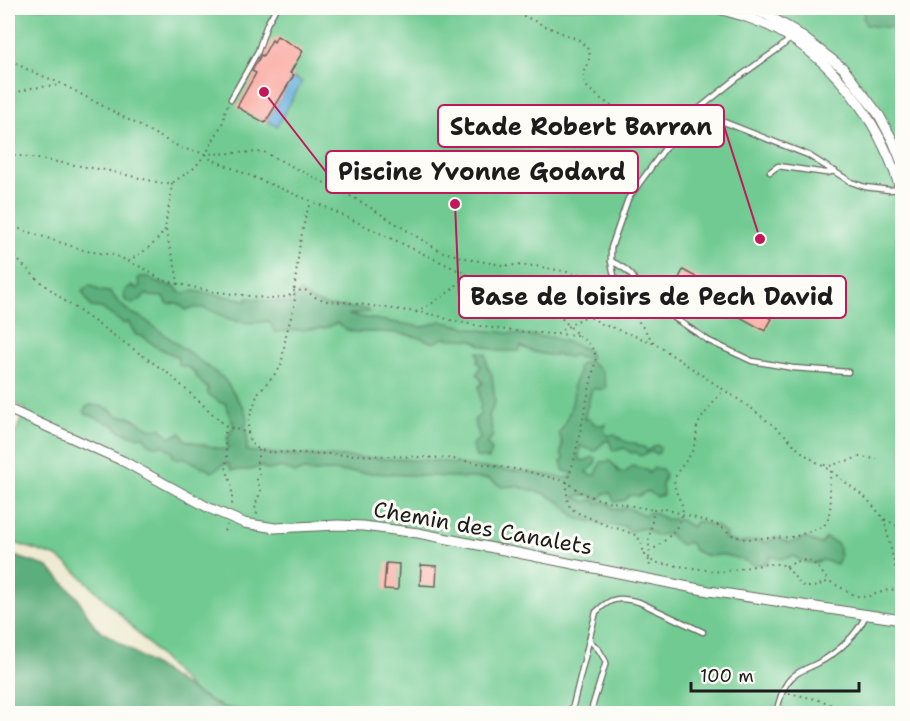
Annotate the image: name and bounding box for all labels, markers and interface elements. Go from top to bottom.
callout: Stade Robert Barran [438,105,724,147]
text: Stade Robert Barran [450,111,712,143]
callout: Piscine Yvonne Godard [326,151,638,193]
text: Piscine Yvonne Godard [338,156,626,188]
callout: Base de loisirs de Pech David [459,276,846,318]
text: Base de loisirs de Pech David [470,281,834,313]
street label: Chemin des Canalets [371,494,595,562]
scale bar [691,655,859,693]
text: 100 m [700,664,754,688]

